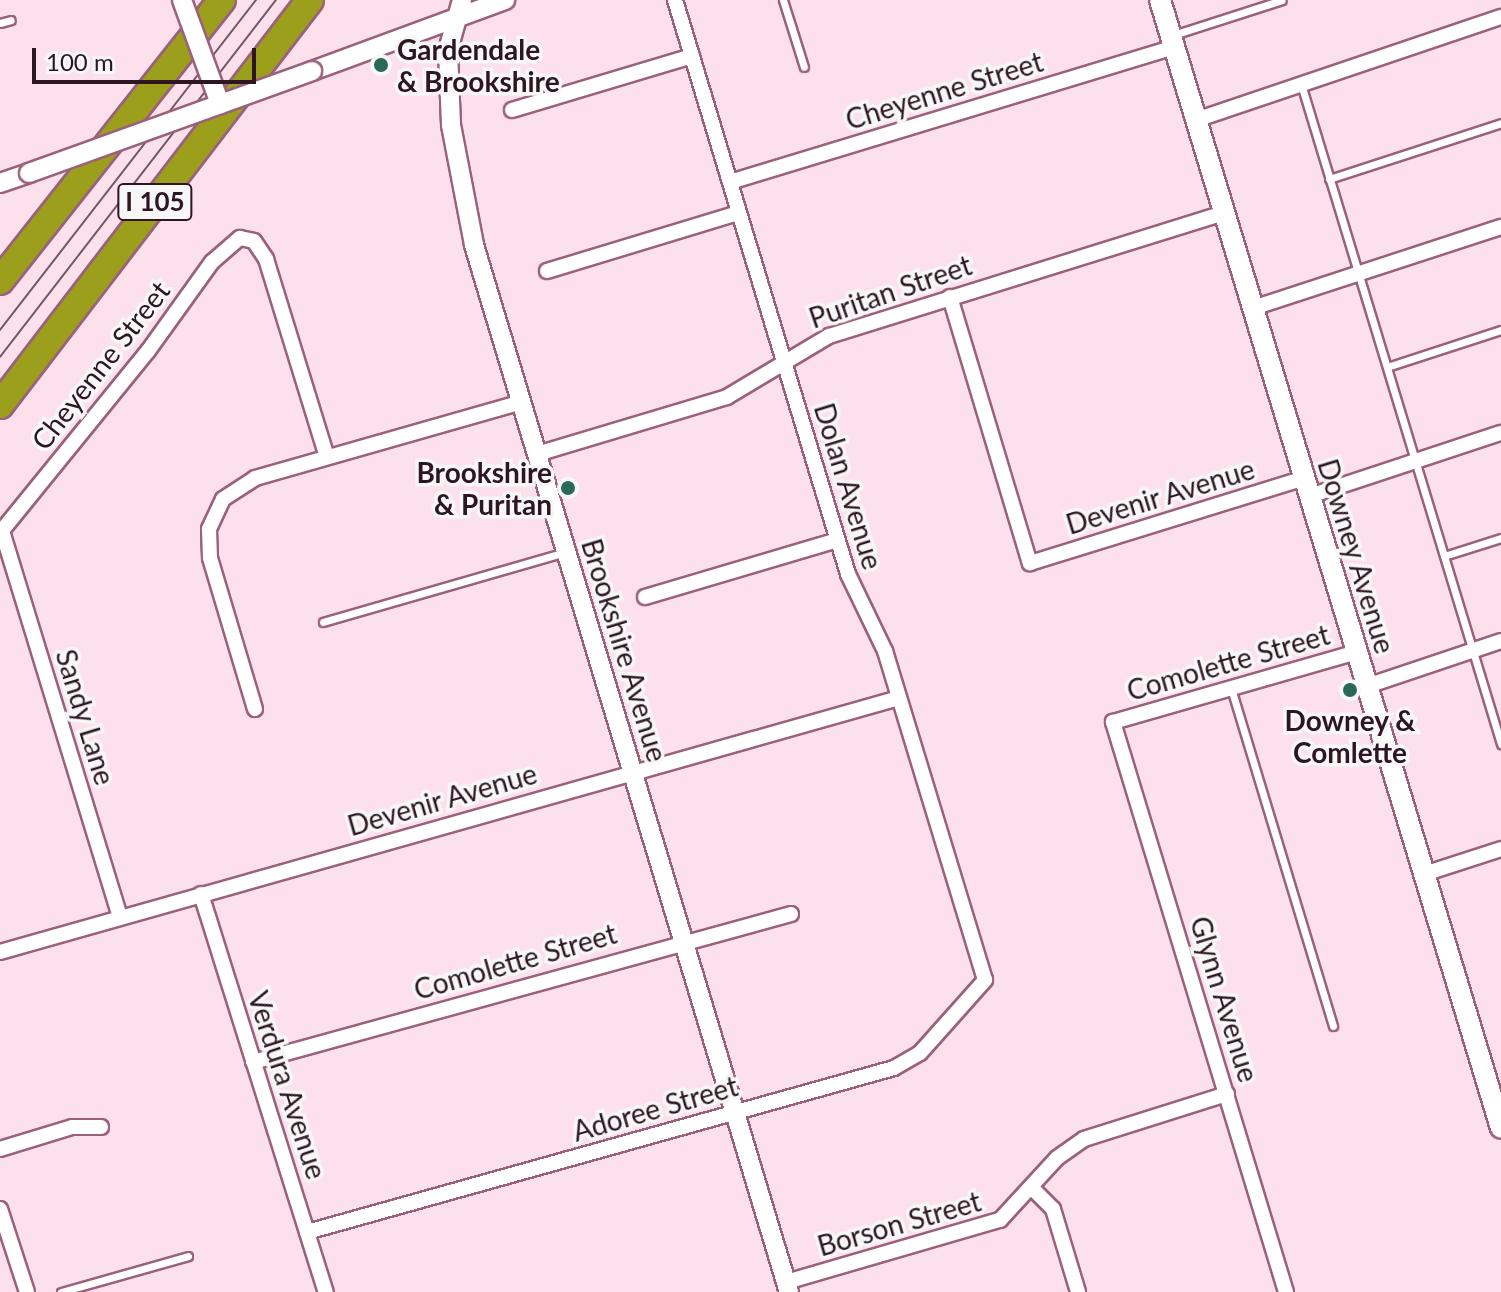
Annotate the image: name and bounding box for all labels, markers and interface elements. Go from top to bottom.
scale bar [36,32,260,82]
place label: Gardendale & Brookshire [397,32,560,98]
street label: Cheyenne Street [841,44,1047,136]
text: 100 m [46,47,114,76]
marker: Gardendale & Brookshire [372,56,390,74]
road number: I 105 [117,180,193,224]
street label: Puritan Street [804,247,976,335]
street label: Cheyenne Street [24,274,176,456]
street label: Dolan Avenue [808,398,890,574]
street label: Devenir Avenue [1061,451,1259,541]
street label: Downey Avenue [1311,454,1403,658]
place label: Brookshire & Puritan [416,455,552,521]
marker: Brookshire & Puritan [559,479,577,497]
street label: Brookshire Avenue [575,534,675,766]
street label: Comolette Street [1123,617,1333,707]
street label: Sandy Lane [49,645,123,789]
marker: Downey & Comlette [1341,681,1359,699]
place label: Downey & Comlette [1284,703,1416,769]
street label: Devenir Avenue [343,756,541,842]
street label: Glynn Avenue [1184,912,1266,1086]
street label: Comolette Street [410,916,620,1006]
street label: Verdura Avenue [242,986,334,1184]
street label: Adoree Street [569,1068,741,1148]
street label: Borson Street [813,1184,985,1262]

